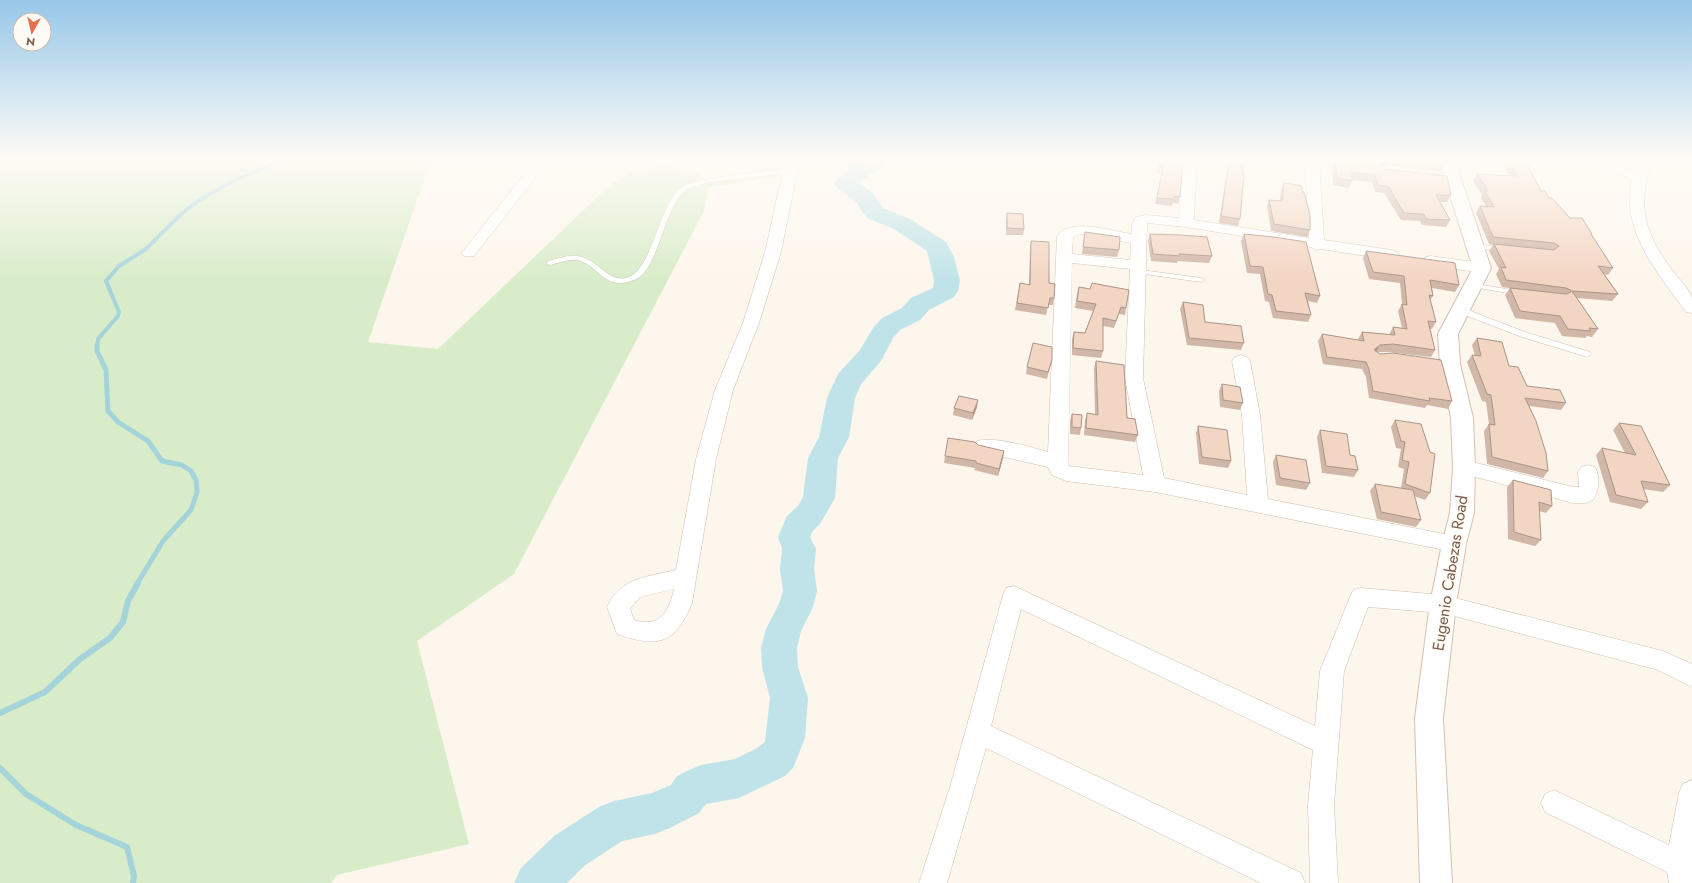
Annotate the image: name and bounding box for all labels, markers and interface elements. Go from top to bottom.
north arrow [12,12,52,52]
text: N [25,33,36,50]
street label: Eugenio Cabezas Road [1426,494,1474,652]

